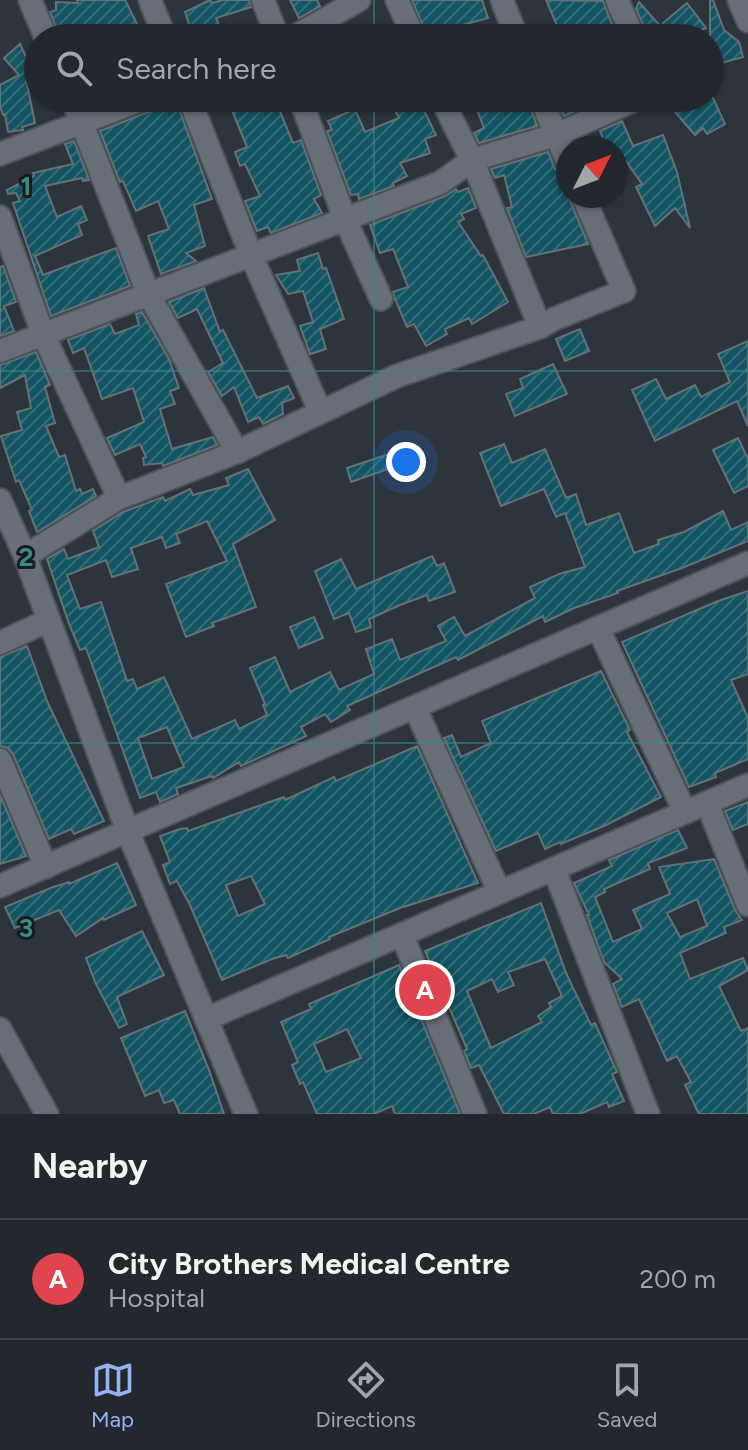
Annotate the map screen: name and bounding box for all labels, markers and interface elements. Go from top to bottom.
search box [24,24,724,112]
icon: search [52,46,96,90]
text: Search here [116,50,276,87]
north arrow [556,136,628,208]
text: 1 [21,170,31,202]
your location [386,442,426,482]
text: 2 [18,541,34,573]
text: 3 [19,912,33,944]
pin: A [399,960,451,1020]
text: Nearby [32,1146,147,1187]
text: City Brothers Medical Centre [108,1245,510,1282]
text: A [49,1263,67,1295]
text: 200 m [640,1263,716,1295]
text: Hospital [108,1282,205,1314]
tab: Map [91,1358,135,1433]
tab: Directions [316,1358,416,1433]
tab: Saved [597,1358,657,1433]

